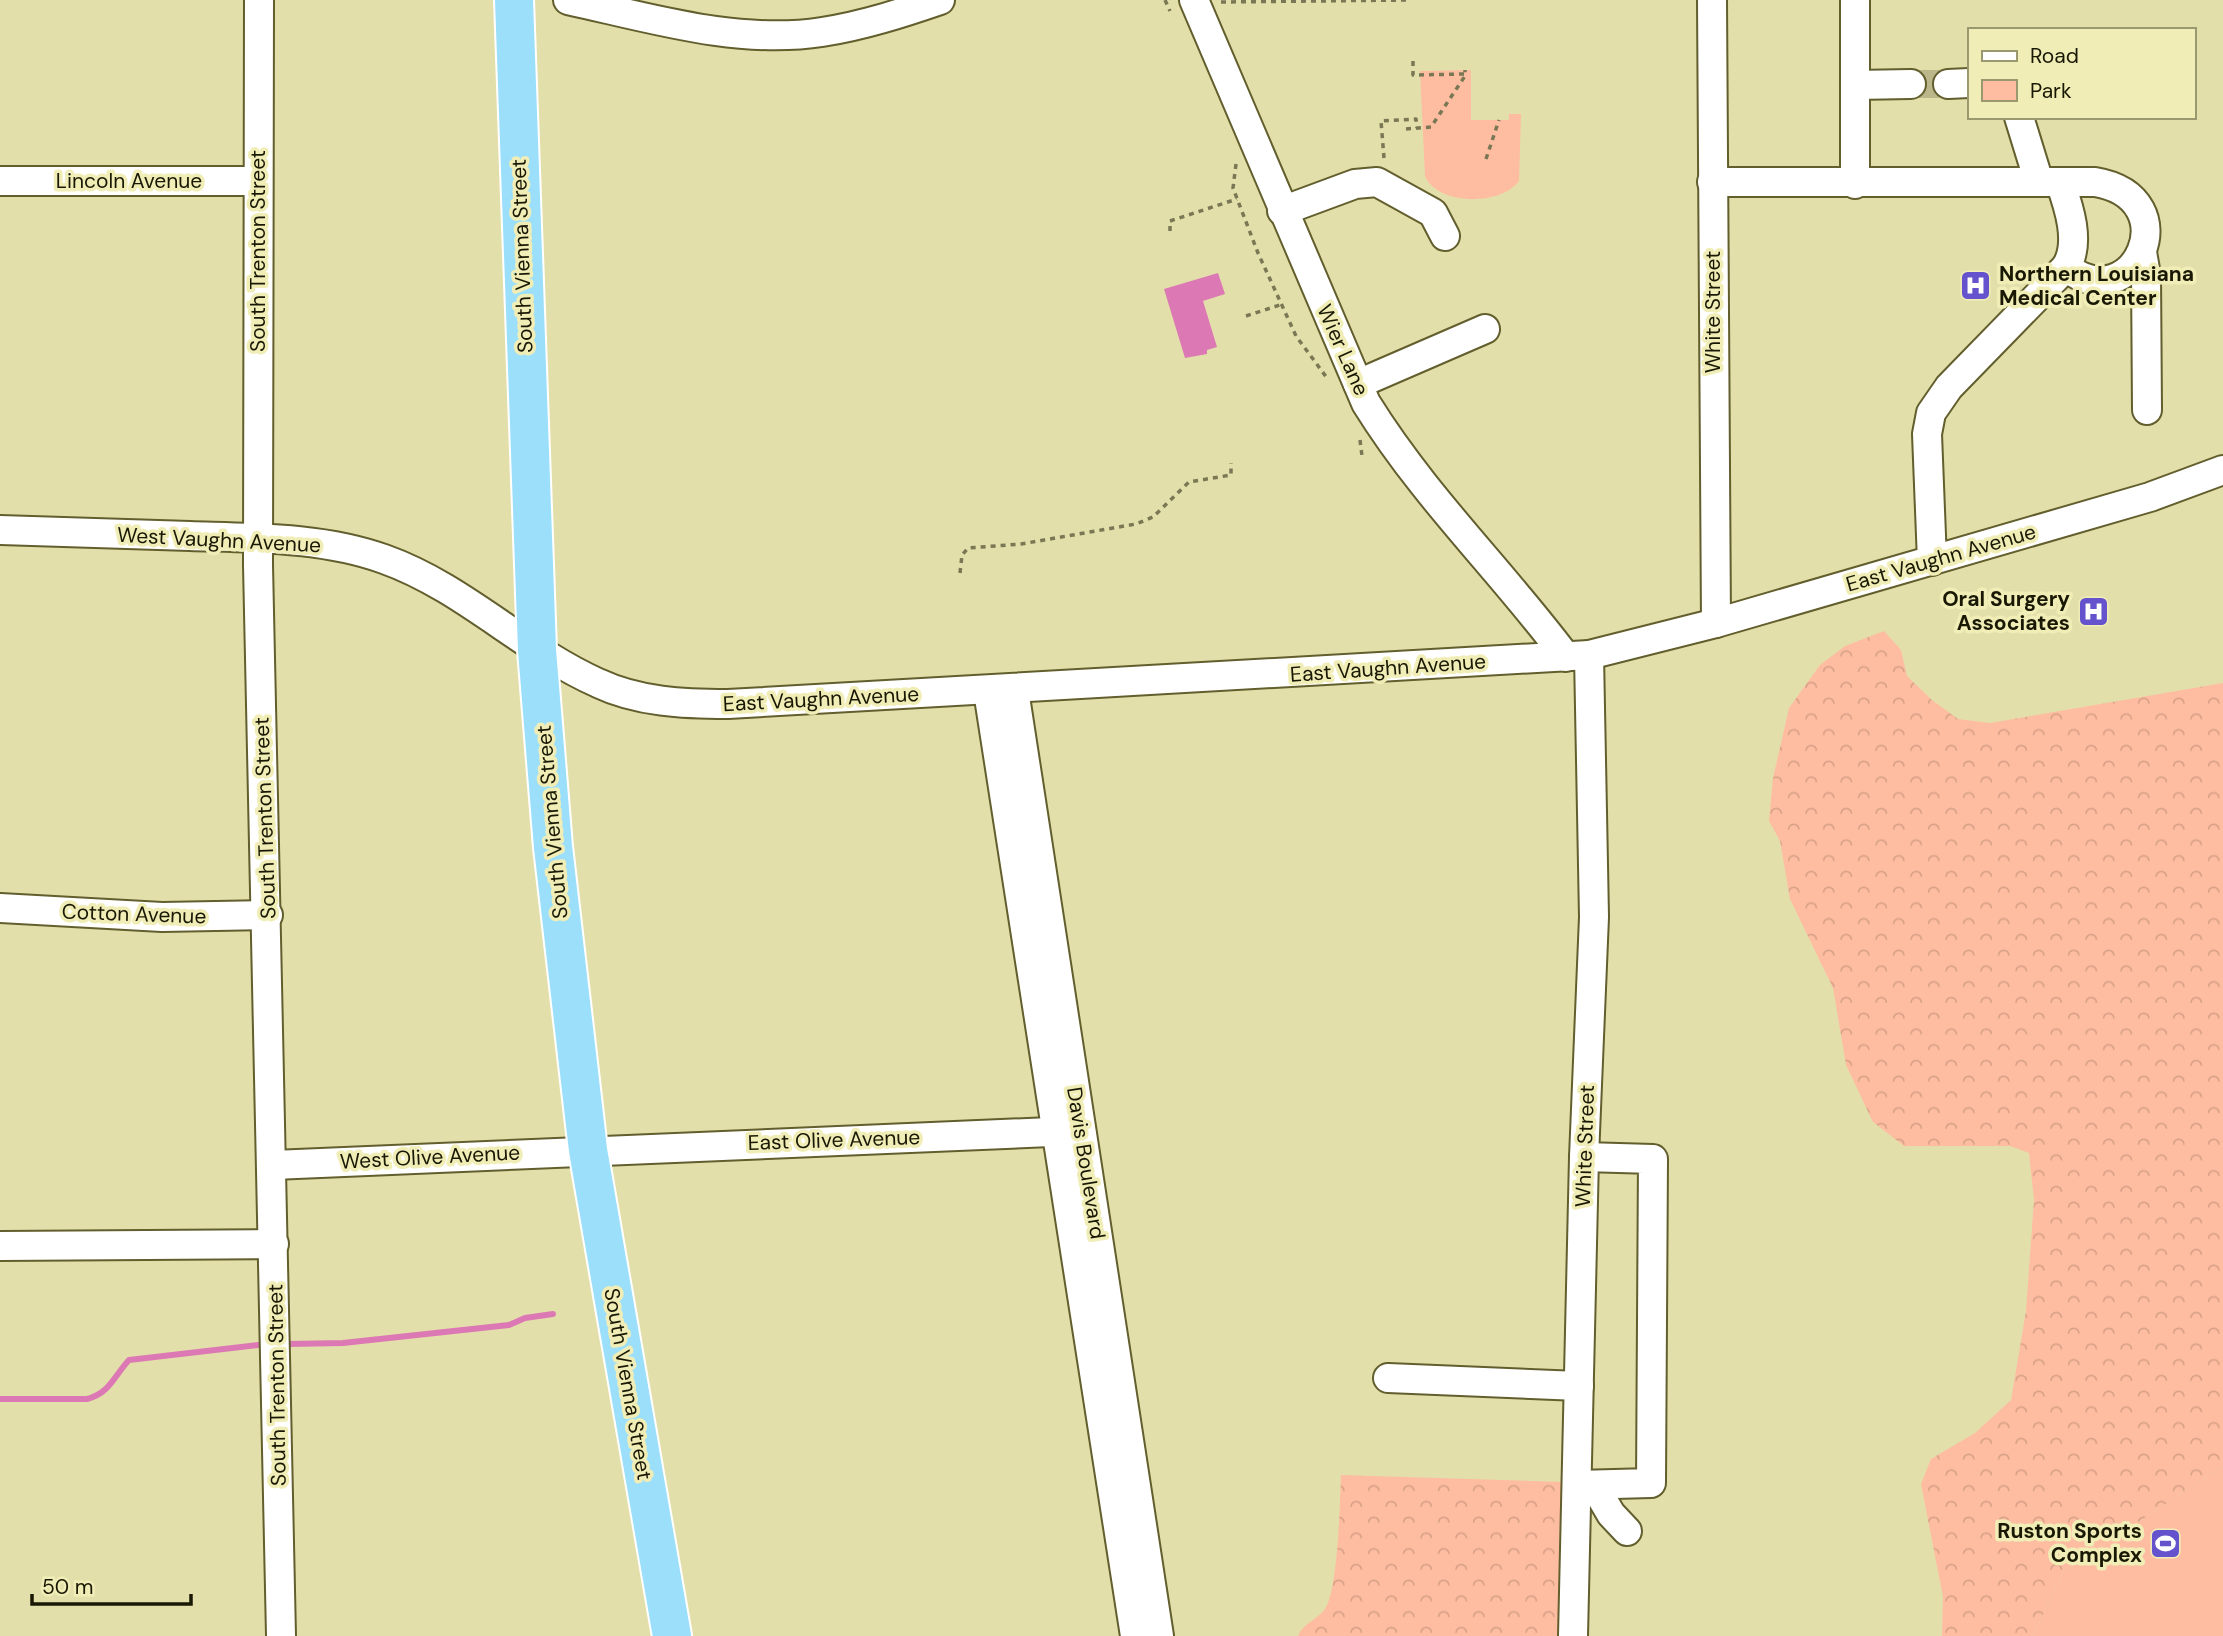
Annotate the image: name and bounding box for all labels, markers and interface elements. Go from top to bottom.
legend [1968,28,2195,119]
text: Road [2030,42,2079,70]
text: Park [2030,77,2072,105]
street label: South Trenton Street [244,150,272,352]
street label: South Vienna Street [505,158,539,354]
street label: Lincoln Avenue [56,167,202,195]
street label: White Street [1699,251,1727,373]
place label: Northern Louisiana Medical Center [1999,260,2194,312]
hospital icon: Northern Louisiana Medical Center [1959,269,1993,303]
street label: Wier Lane [1310,300,1376,400]
street label: East Vaughn Avenue [1843,517,2039,599]
street label: West Vaughn Avenue [116,521,322,559]
place label: Oral Surgery Associates [1942,585,2070,637]
hospital icon: Oral Surgery Associates [2076,594,2110,628]
street label: East Vaughn Avenue [1289,647,1487,689]
street label: East Vaughn Avenue [722,680,920,718]
street label: South Trenton Street [247,717,283,919]
street label: South Vienna Street [530,724,574,920]
street label: Cotton Avenue [61,897,207,931]
street label: White Street [1569,1084,1601,1208]
street label: Davis Boulevard [1060,1085,1112,1241]
street label: East Olive Avenue [747,1123,921,1157]
street label: West Olive Avenue [339,1138,521,1176]
street label: South Trenton Street [261,1284,293,1486]
street label: South Vienna Street [597,1286,659,1482]
place label: Ruston Sports Complex [1997,1517,2142,1569]
sports icon: Ruston Sports Complex [2148,1526,2182,1560]
scale bar [32,1562,191,1606]
text: 50 m [42,1573,93,1601]

